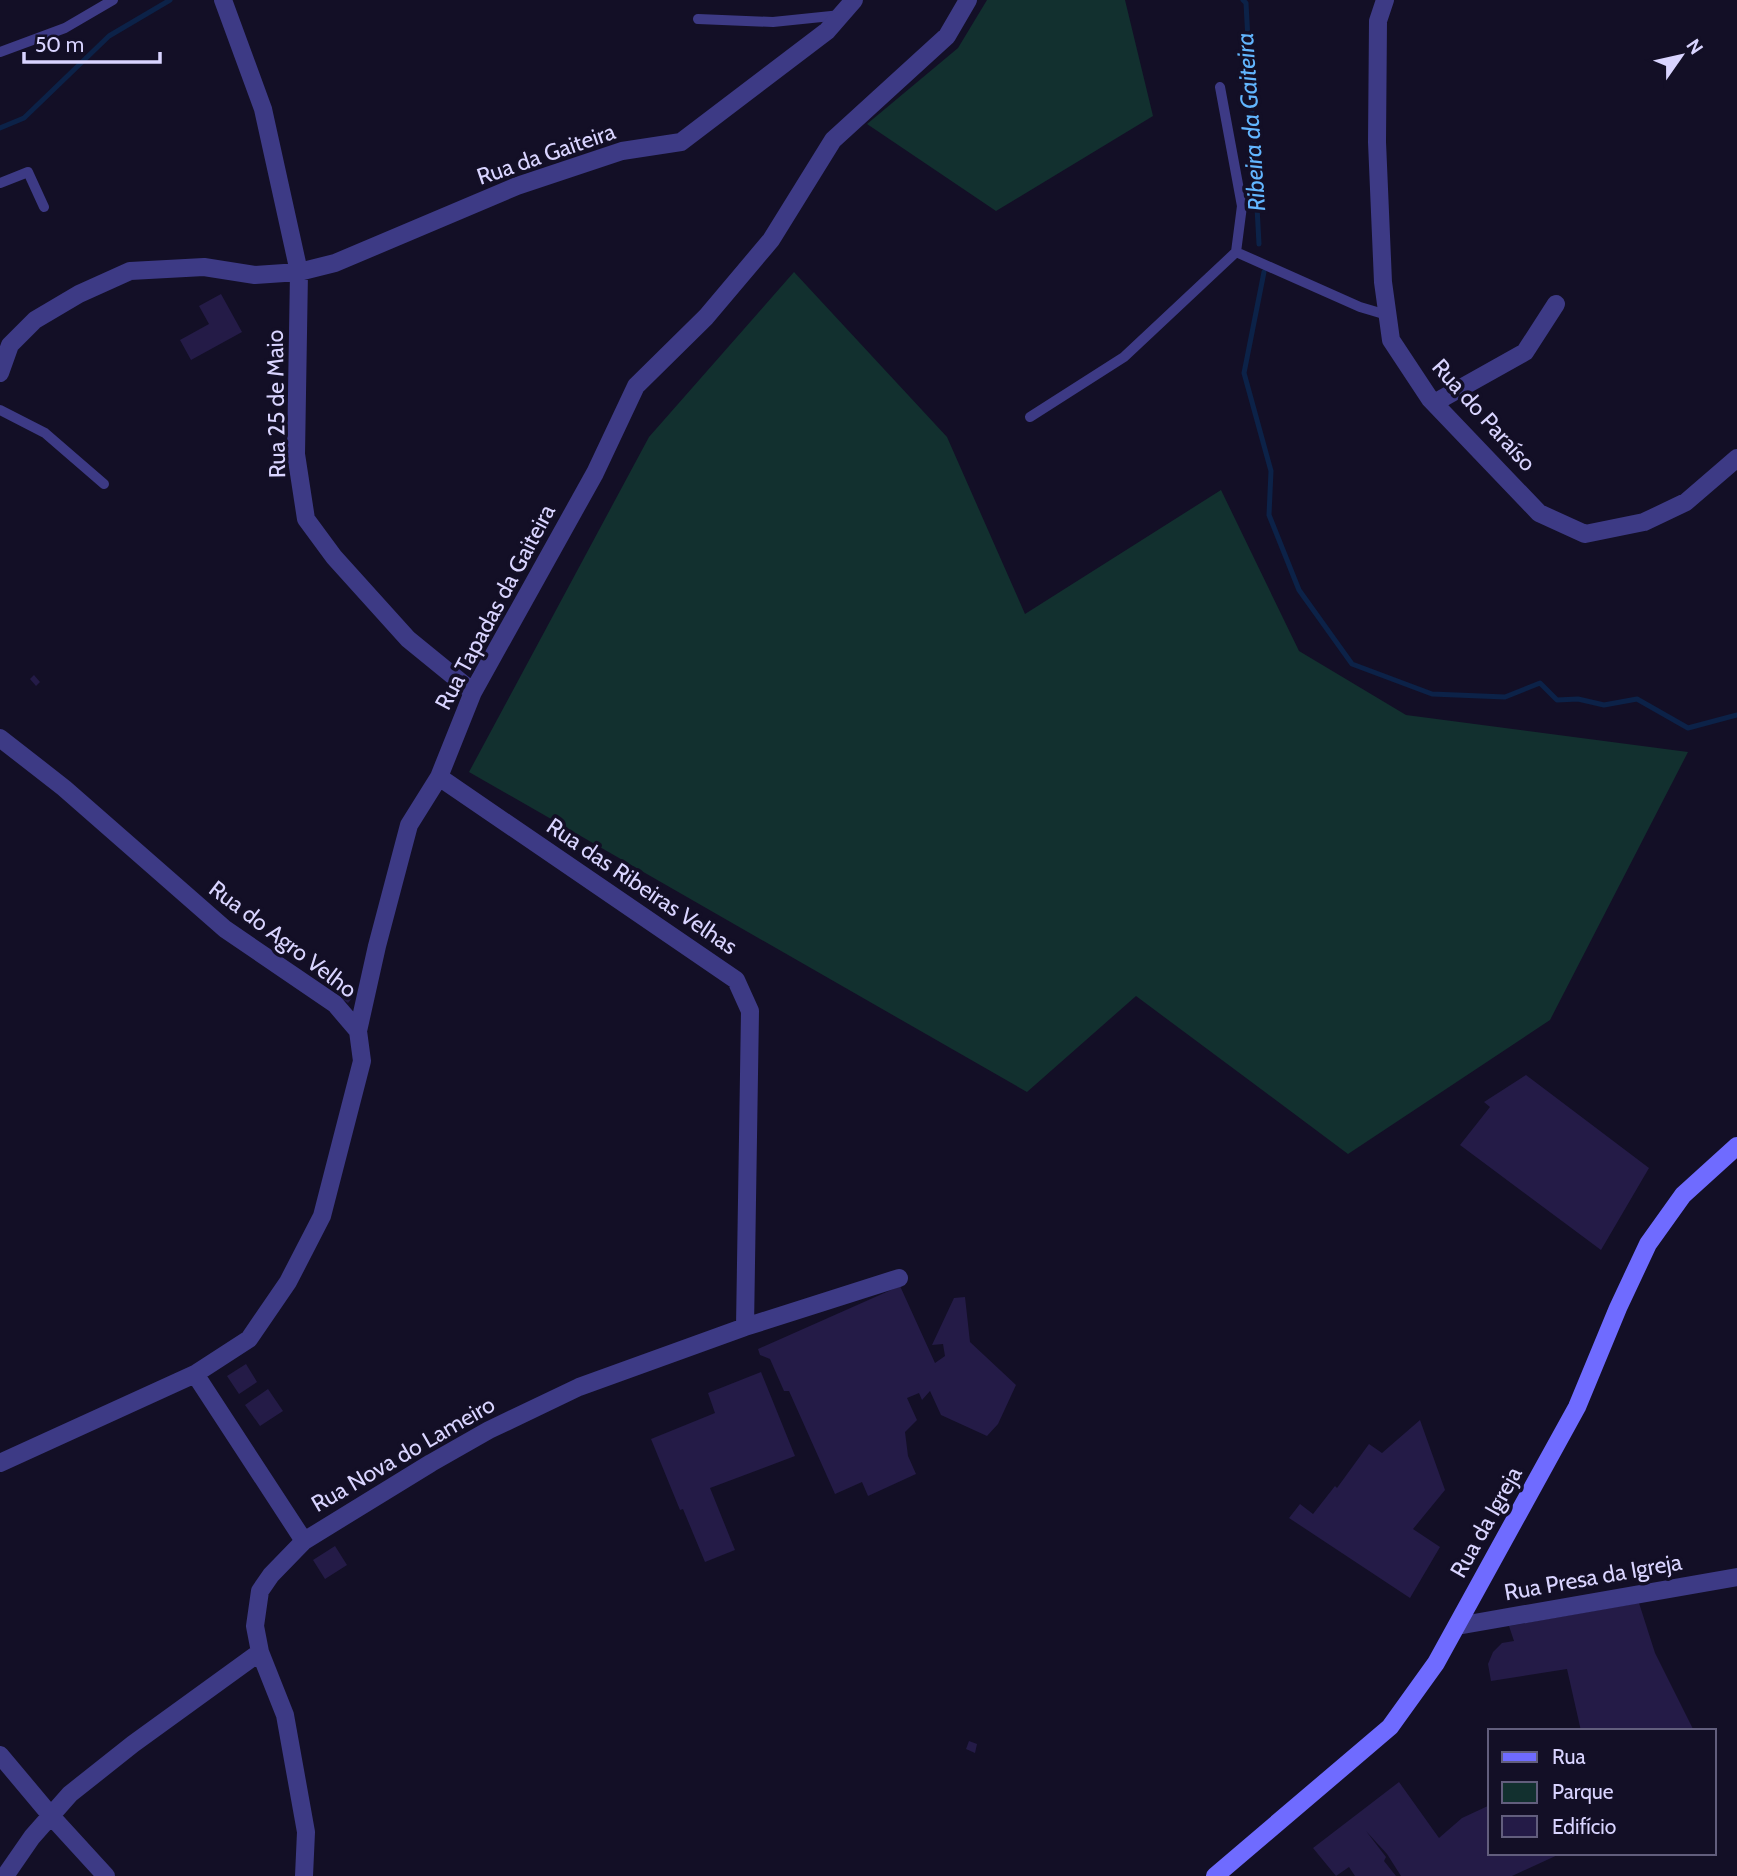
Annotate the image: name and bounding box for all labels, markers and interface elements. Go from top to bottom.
scale bar [24,21,161,65]
north arrow [1646,21,1716,91]
text: 50 m [35,32,84,57]
water label: Ribeira da Gaiteira [1230,32,1271,212]
text: N [1681,35,1708,59]
street label: Rua da Gaiteira [473,117,619,191]
street label: Rua 25 de Maio [261,330,291,478]
street label: Rua do Paraíso [1426,353,1542,477]
street label: Rua Tapadas da Gaiteira [429,499,561,715]
street label: Rua das Ribeiras Velhas [541,812,743,960]
street label: Rua do Agro Velho [204,874,362,1004]
street label: Rua Nova do Lameiro [306,1390,500,1518]
street label: Rua da Igreja [1444,1462,1528,1582]
street label: Rua Presa da Igreja [1502,1548,1684,1606]
legend [1488,1729,1716,1855]
text: Rua [1552,1744,1586,1769]
text: Parque [1552,1779,1614,1804]
text: Edifício [1552,1814,1616,1839]

